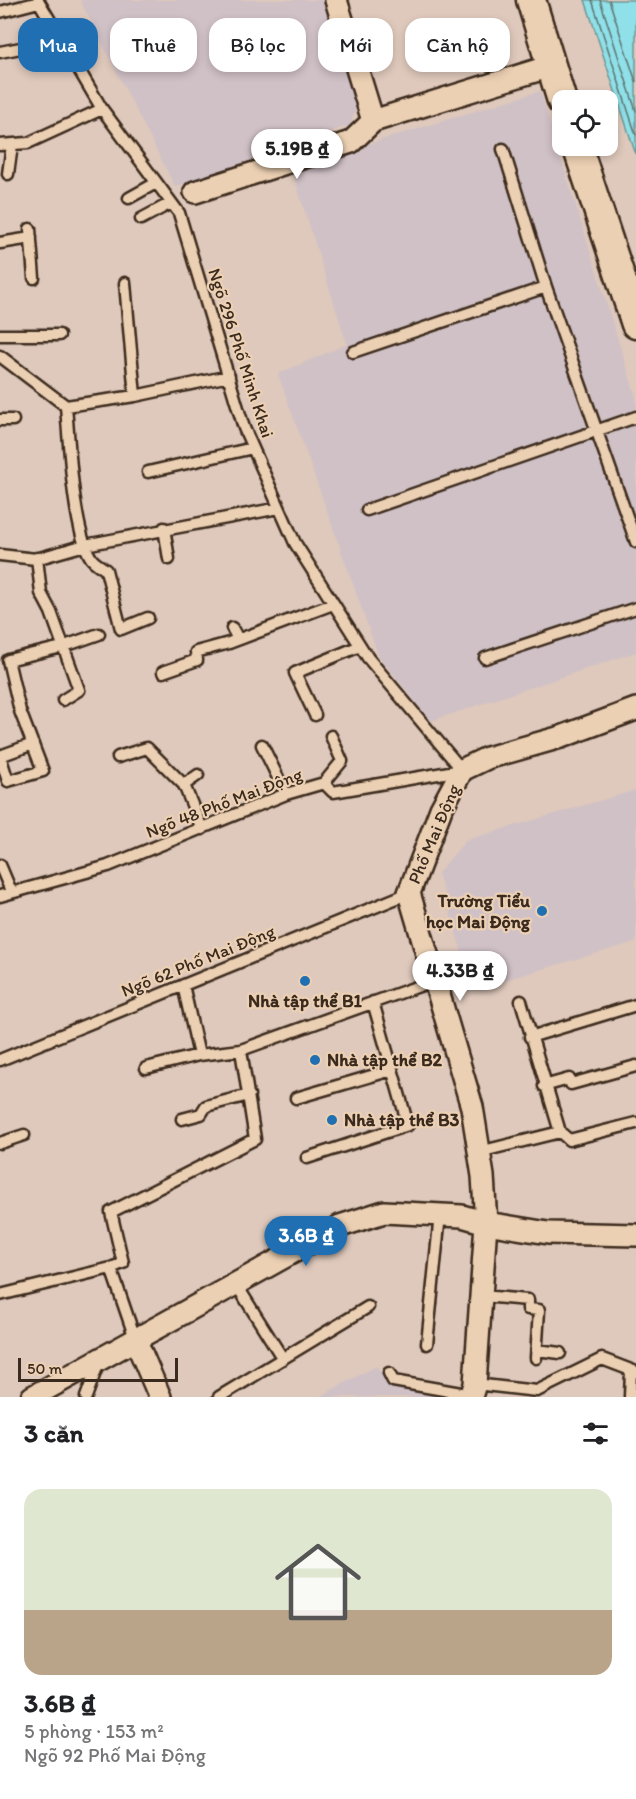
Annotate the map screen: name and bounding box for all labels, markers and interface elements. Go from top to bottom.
chip: Mua [18,18,98,72]
chip: Thuê [110,18,197,72]
chip: Bộ lọc [209,18,306,72]
chip: Mới [318,18,393,72]
chip: Căn hộ [405,18,510,72]
map controls [552,90,618,156]
button: locate [552,90,618,156]
pin: 5.19B ₫ [242,129,352,180]
text: 5.19B ₫ [265,136,329,160]
street label: Ngõ 296 Phố Minh Khai [203,266,279,440]
street label: Ngõ 48 Phố Mai Động [143,763,306,843]
street label: Phố Mai Động [403,780,465,887]
place label: Trường Tiểu học Mai Động [426,890,531,933]
marker: Trường Tiểu học Mai Động [535,904,549,918]
street label: Ngõ 62 Phố Mai Động [118,920,279,1002]
pin: 4.33B ₫ [405,951,515,1002]
text: 4.33B ₫ [426,958,494,982]
marker: Nhà tập thể B1 [298,974,312,988]
place label: Nhà tập thể B1 [248,990,363,1012]
place label: Nhà tập thể B2 [327,1049,443,1071]
marker: Nhà tập thể B2 [308,1053,322,1067]
place label: Nhà tập thể B3 [344,1109,460,1131]
marker: Nhà tập thể B3 [325,1113,339,1127]
pin: 3.6B ₫ [257,1216,355,1267]
text: 3.6B ₫ [278,1223,334,1247]
scale bar [18,1355,178,1382]
text: 50 m [27,1359,62,1378]
text: 3 căn [24,1417,84,1449]
icon: filters [579,1417,612,1450]
icon: home [264,1528,372,1636]
text: 3.6B ₫ [24,1687,96,1719]
text: 5 phòng · 153 m² [24,1719,164,1743]
text: Ngõ 92 Phố Mai Động [24,1743,206,1767]

